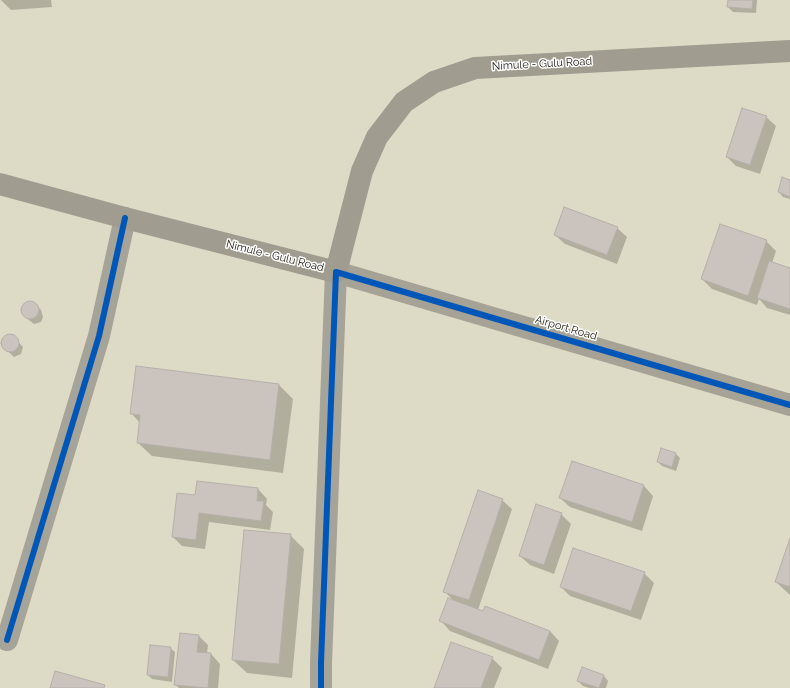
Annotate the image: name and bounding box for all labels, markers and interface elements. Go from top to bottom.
street label: Nimule - Gulu Road [492,55,592,73]
street label: Nimule - Gulu Road [225,237,325,275]
street label: Airport Road [534,313,598,343]

